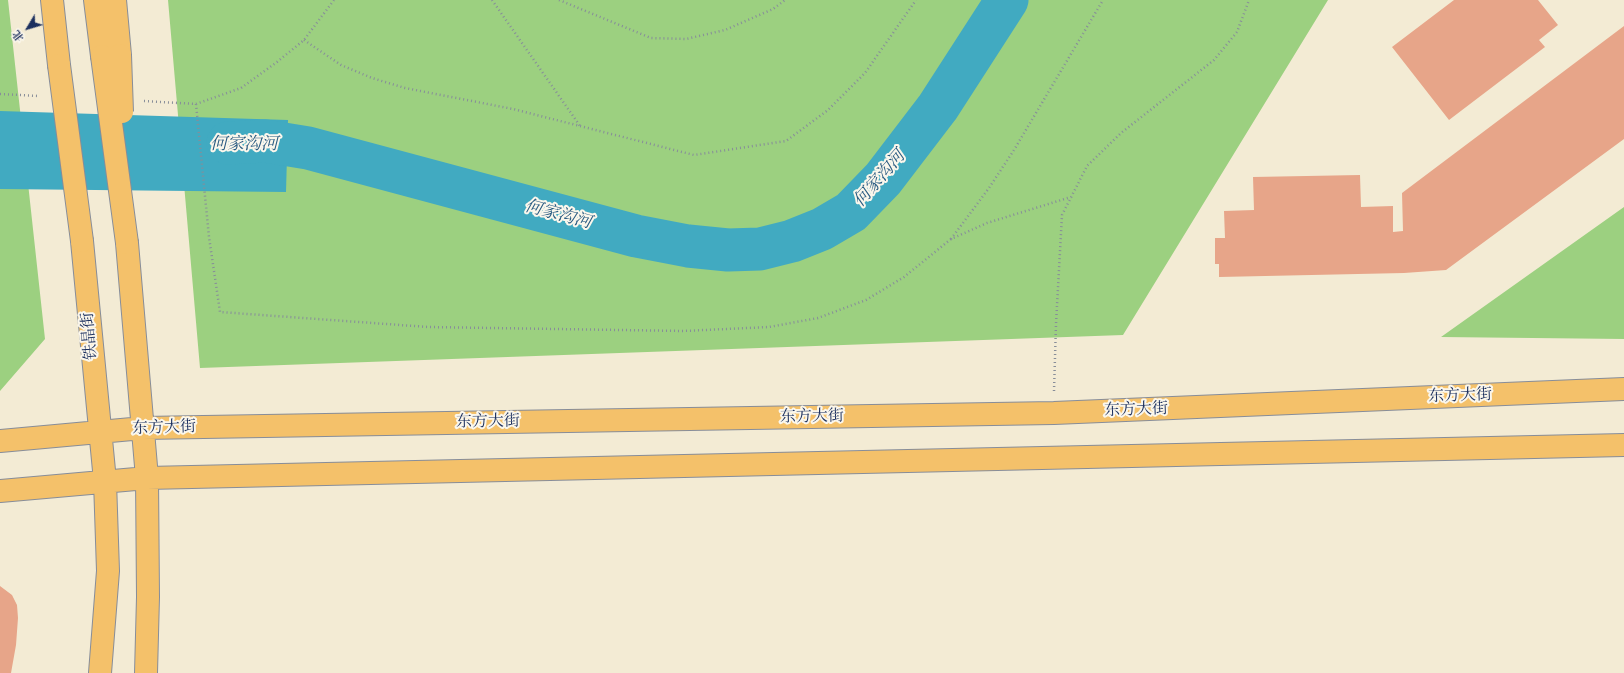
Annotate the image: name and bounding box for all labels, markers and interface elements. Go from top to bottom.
north arrow [8,8,48,48]
text: 北 [9,27,27,45]
water label: 何家沟河 [210,135,278,155]
water label: 何家沟河 [850,147,910,211]
water label: 何家沟河 [523,196,593,234]
street label: 铁晶街 [78,311,102,361]
street label: 东方大街 [1428,385,1492,407]
street label: 东方大街 [1104,399,1168,421]
street label: 东方大街 [780,407,844,427]
street label: 东方大街 [456,412,520,432]
street label: 东方大街 [132,417,196,439]

